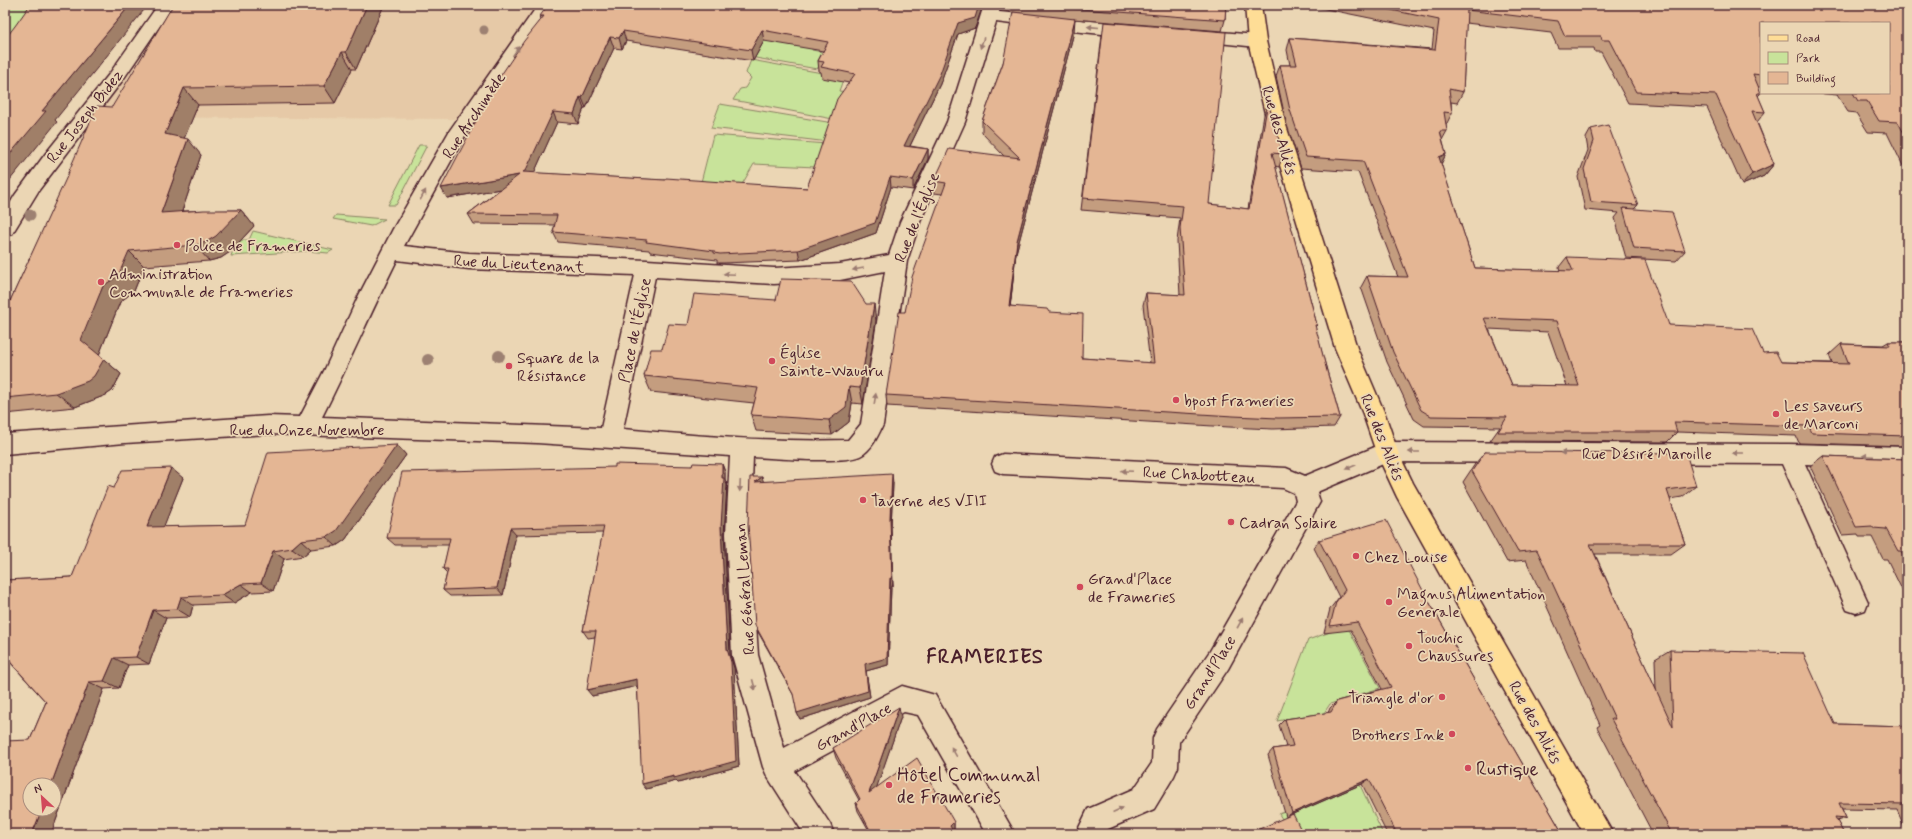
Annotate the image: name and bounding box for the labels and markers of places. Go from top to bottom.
place label: Police de Frameries [185,236,320,257]
marker: Police de Frameries [172,240,182,250]
place label: Administration Communale de Frameries [109,264,293,303]
marker: Administration Communale de Frameries [96,277,106,287]
place label: Église Sainte-Waudru [780,343,884,382]
place label: Square de la Résistance [517,348,600,387]
marker: Église Sainte-Waudru [767,356,777,366]
marker: Square de la Résistance [504,361,514,371]
place label: bpost Frameries [1184,391,1294,412]
marker: bpost Frameries [1171,395,1181,405]
place label: Les saveurs de Marconi [1784,396,1863,435]
marker: Les saveurs de Marconi [1771,409,1781,419]
place label: Taverne des VIII [871,491,987,512]
marker: Taverne des VIII [858,495,868,505]
place label: Cadran Solaire [1239,513,1338,534]
marker: Cadran Solaire [1226,517,1236,527]
place label: Chez Louise [1364,547,1448,568]
marker: Chez Louise [1351,551,1361,561]
place label: Grand'Place de Frameries [1088,569,1175,608]
marker: Grand'Place de Frameries [1075,582,1085,592]
place label: Magnus Alimentation Generale [1397,584,1545,623]
marker: Magnus Alimentation Generale [1384,597,1394,607]
place label: Touchic Chaussures [1417,628,1493,667]
marker: Touchic Chaussures [1404,641,1414,651]
place label: Triangle d'or [1348,688,1434,709]
marker: Triangle d'or [1437,692,1447,702]
place label: Brothers Ink [1352,725,1444,746]
marker: Brothers Ink [1447,729,1457,739]
place label: Rustique [1476,757,1538,782]
place label: Hôtel Communal de Frameries [897,763,1040,810]
marker: Rustique [1463,763,1473,773]
marker: Hôtel Communal de Frameries [884,780,894,790]

